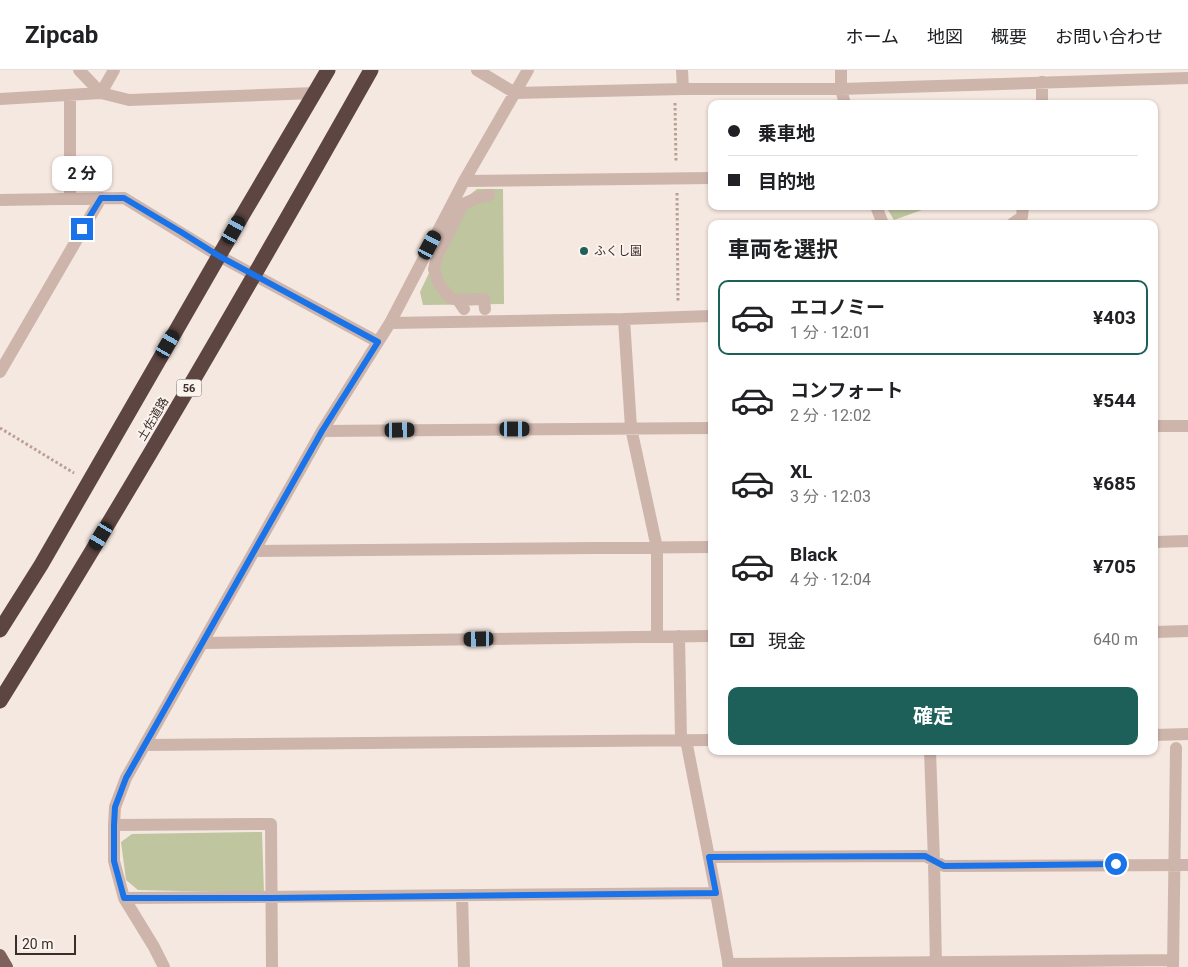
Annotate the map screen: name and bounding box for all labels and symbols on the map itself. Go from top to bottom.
callout: 2 分 [52,156,112,192]
car [220,213,247,247]
route end [71,218,93,240]
car [416,228,443,262]
place label: ふくし園 [594,244,642,258]
marker: ふくし園 [578,245,590,257]
car [154,327,181,361]
road number: 56 [176,380,202,396]
street label: 土佐道路 [135,395,171,443]
car [384,422,415,438]
car [500,422,530,437]
car [86,519,115,553]
car [463,631,494,647]
route start [1105,853,1127,875]
scale bar [15,932,76,955]

